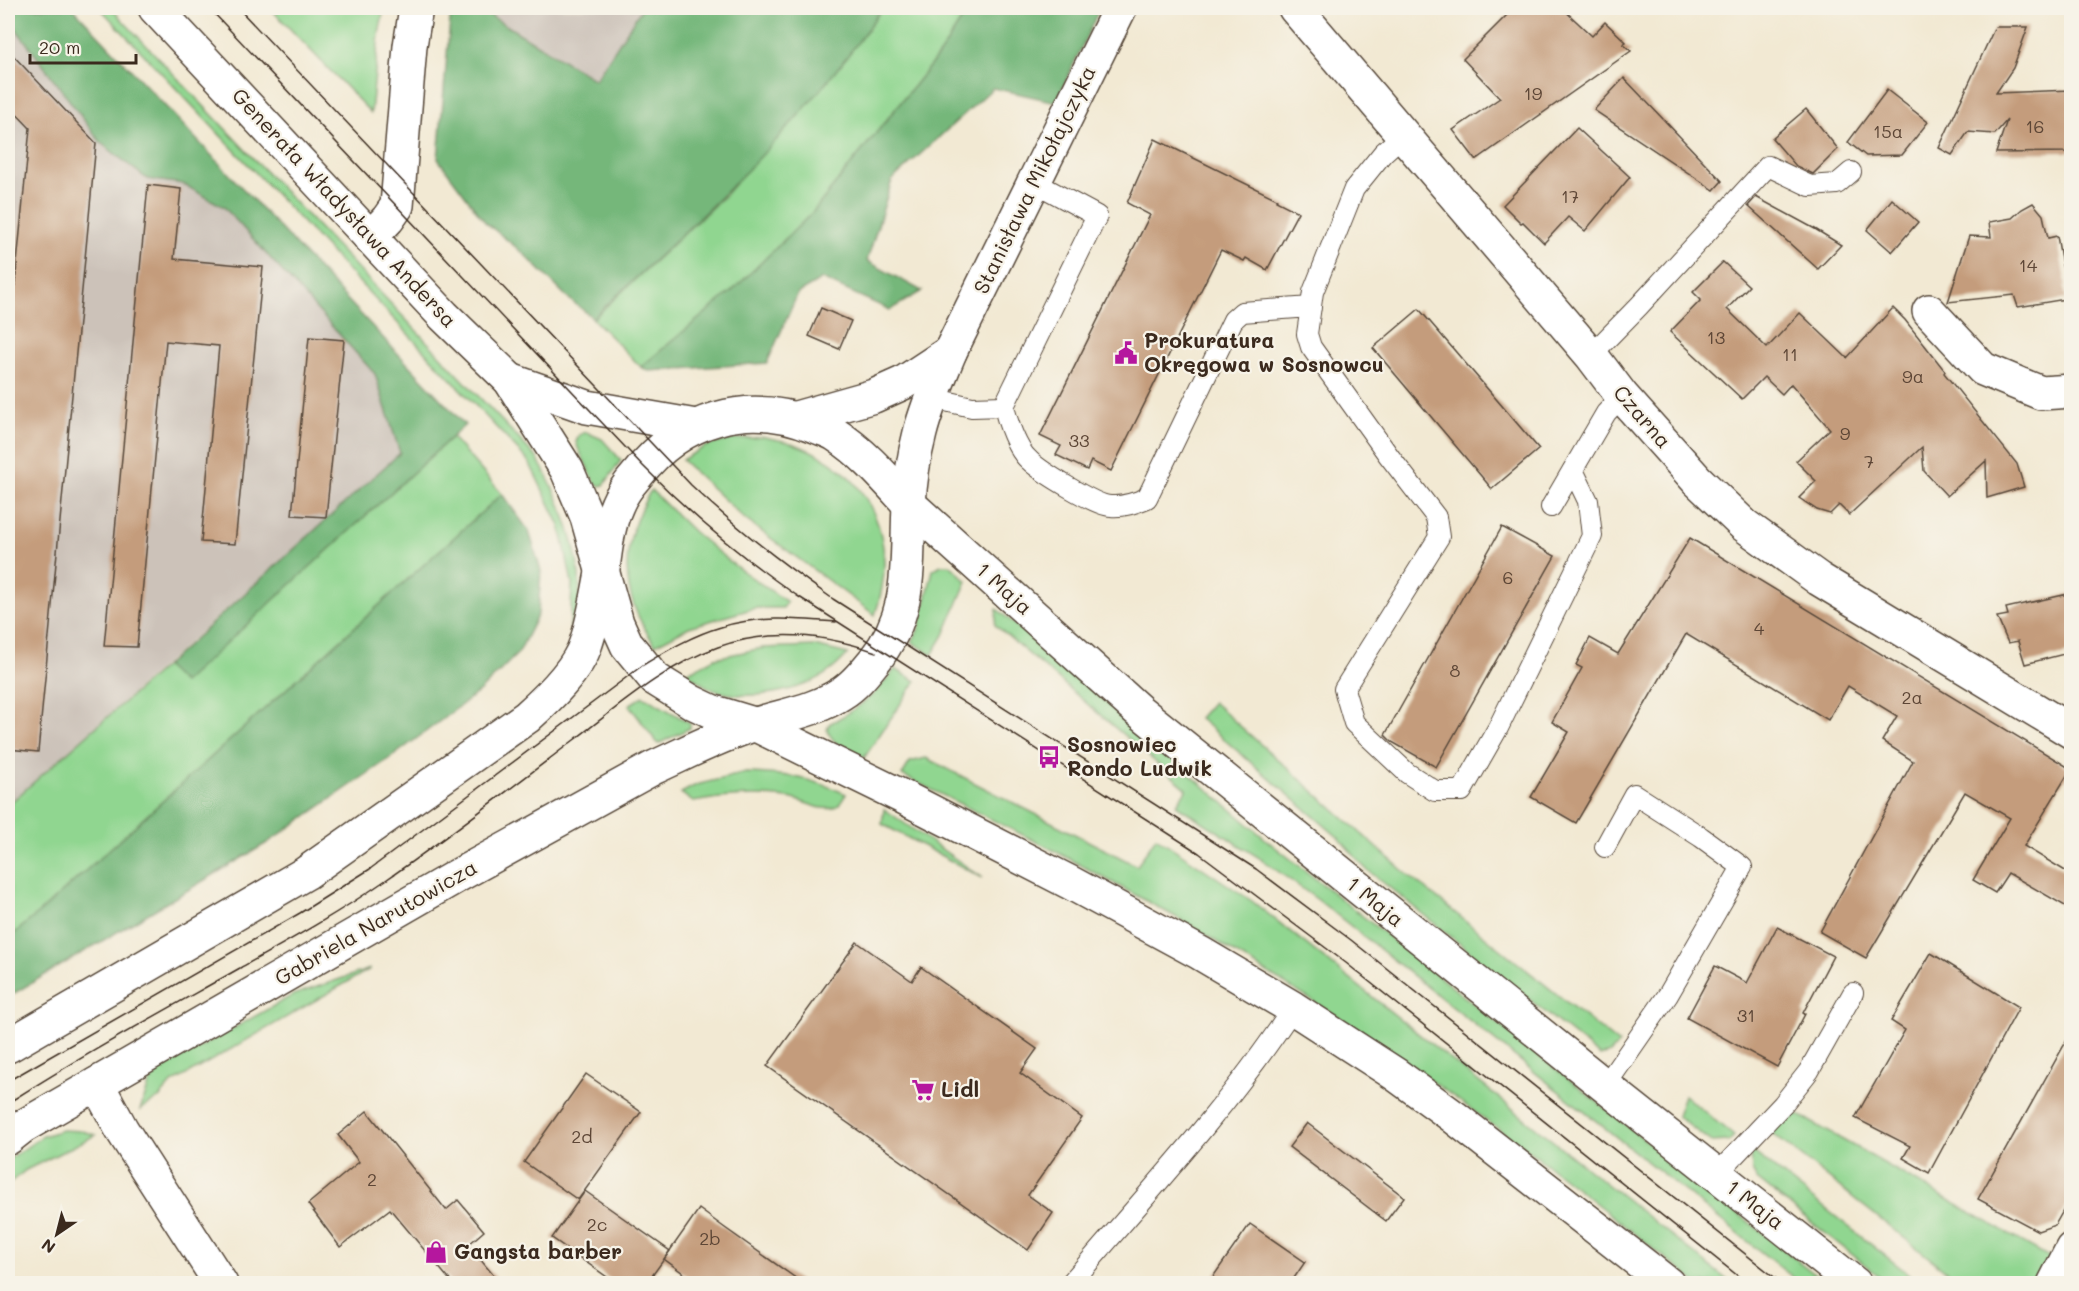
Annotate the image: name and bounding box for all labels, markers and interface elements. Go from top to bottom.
scale bar [30,27,136,65]
text: 20 m [39,35,80,59]
street label: Stanisława Mikołajczyka [967,61,1101,298]
house number: 19 [1524,81,1543,105]
street label: Generała Władysława Andersa [227,82,463,332]
house number: 16 [2026,114,2044,138]
house number: 15a [1873,119,1903,143]
house number: 17 [1561,184,1579,208]
house number: 14 [2019,253,2038,277]
house number: 13 [1707,325,1725,349]
place label: Prokuratura Okręgowa w Sosnowcu [1144,326,1384,377]
public building icon: Prokuratura Okręgowa w Sosnowcu [1113,340,1139,366]
house number: 11 [1782,342,1798,366]
house number: 9a [1902,364,1924,388]
street label: Czarna [1608,379,1678,453]
house number: 9 [1840,421,1851,445]
house number: 33 [1068,428,1090,452]
house number: 7 [1864,449,1874,473]
street label: 1 Maja [971,556,1039,620]
house number: 6 [1503,565,1513,589]
house number: 4 [1754,616,1765,640]
house number: 8 [1450,658,1461,682]
house number: 2a [1901,685,1923,709]
place label: Sosnowiec Rondo Ludwik [1067,730,1212,781]
bus stop icon: Sosnowiec Rondo Ludwik [1036,744,1062,770]
street label: Gabriela Narutowicza [269,853,481,991]
street label: 1 Maja [1342,870,1410,932]
house number: 31 [1737,1003,1755,1027]
place label: Lidl [941,1075,979,1102]
supermarket icon: Lidl [910,1077,936,1103]
house number: 2d [571,1124,593,1148]
house number: 2 [367,1167,377,1191]
street label: 1 Maja [1722,1173,1790,1235]
north arrow [27,1204,87,1264]
house number: 2c [587,1212,607,1236]
house number: 2b [699,1226,721,1250]
text: N [37,1235,59,1259]
place label: Gangsta barber [454,1237,622,1264]
shop icon: Gangsta barber [423,1239,449,1265]

